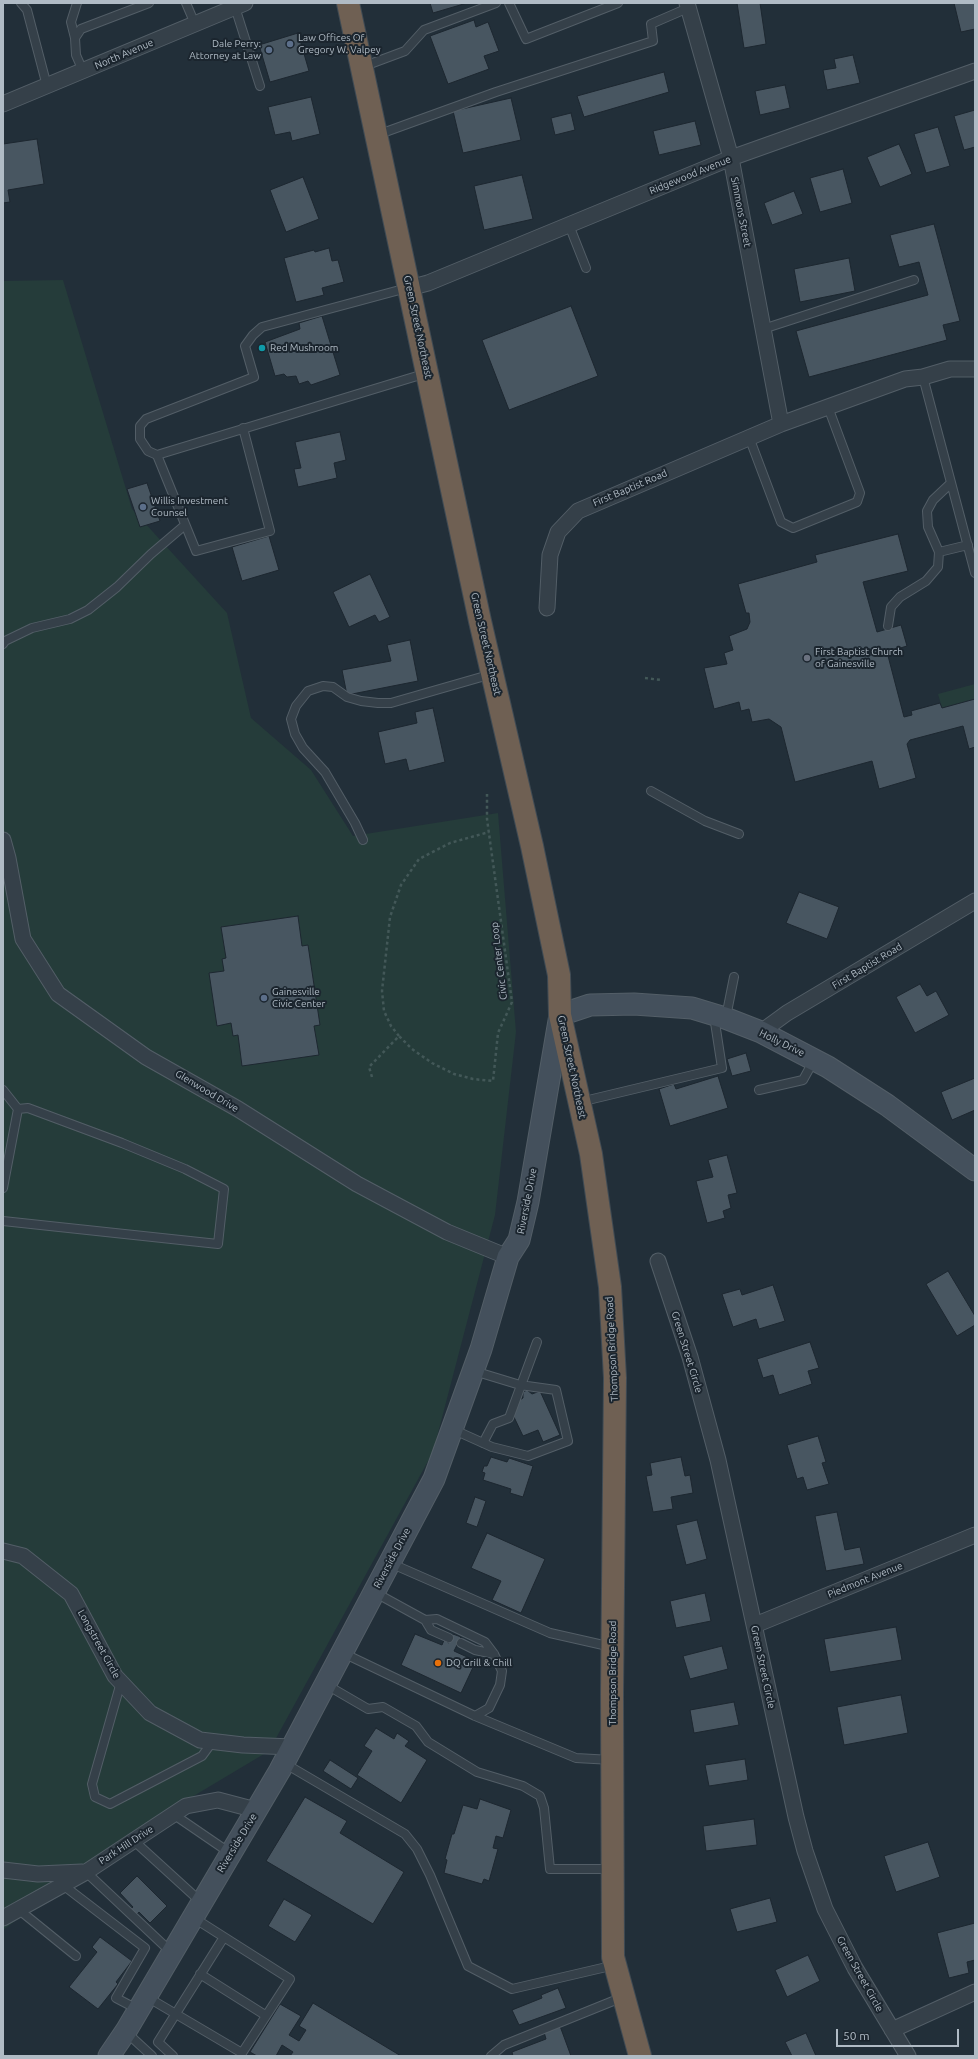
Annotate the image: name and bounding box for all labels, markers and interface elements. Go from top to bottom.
place label: Law Offices Of Gregory W. Valpey [298,32,380,56]
street label: North Avenue [93,36,155,72]
place label: Dale Perry: Attorney at Law [189,38,261,62]
marker: Law Offices Of Gregory W. Valpey [285,39,295,49]
marker: Dale Perry: Attorney at Law [264,45,274,55]
street label: Ridgewood Avenue [647,153,733,197]
street label: Simmons Street [728,176,754,248]
street label: Green Street Northeast [401,274,435,380]
place label: Red Mushroom [270,342,338,354]
marker: Red Mushroom [257,343,267,353]
street label: First Baptist Road [591,467,669,509]
place label: Willis Investment Counsel [151,495,228,518]
marker: Willis Investment Counsel [138,502,148,512]
street label: Green Street Northeast [468,591,504,697]
place label: First Baptist Church of Gainesville [815,646,903,670]
marker: First Baptist Church of Gainesville [802,653,812,663]
street label: Civic Center Loop [488,921,510,1001]
street label: First Baptist Road [830,940,904,992]
place label: Gainesville Civic Center [272,986,325,1010]
marker: Gainesville Civic Center [259,993,269,1003]
street label: Green Street Northeast [555,1014,589,1120]
street label: Holly Drive [757,1027,807,1059]
street label: Glenwood Drive [173,1067,241,1115]
street label: Riverside Drive [515,1167,539,1235]
street label: Thompson Bridge Road [603,1296,621,1402]
street label: Green Street Circle [669,1310,705,1394]
street label: Riverside Drive [371,1526,413,1590]
street label: Piedmont Avenue [826,1559,904,1601]
street label: Longstreet Circle [75,1607,123,1681]
street label: Thompson Bridge Road [607,1621,619,1725]
street label: Green Street Circle [748,1624,778,1710]
place label: DQ Grill & Chill [446,1657,512,1669]
marker: DQ Grill & Chill [433,1658,443,1668]
street label: Riverside Drive [215,1811,259,1875]
street label: Park Hill Drive [96,1823,156,1867]
street label: Green Street Circle [834,1934,886,2014]
scale bar [838,2021,961,2047]
text: 50 m [843,2029,870,2042]

